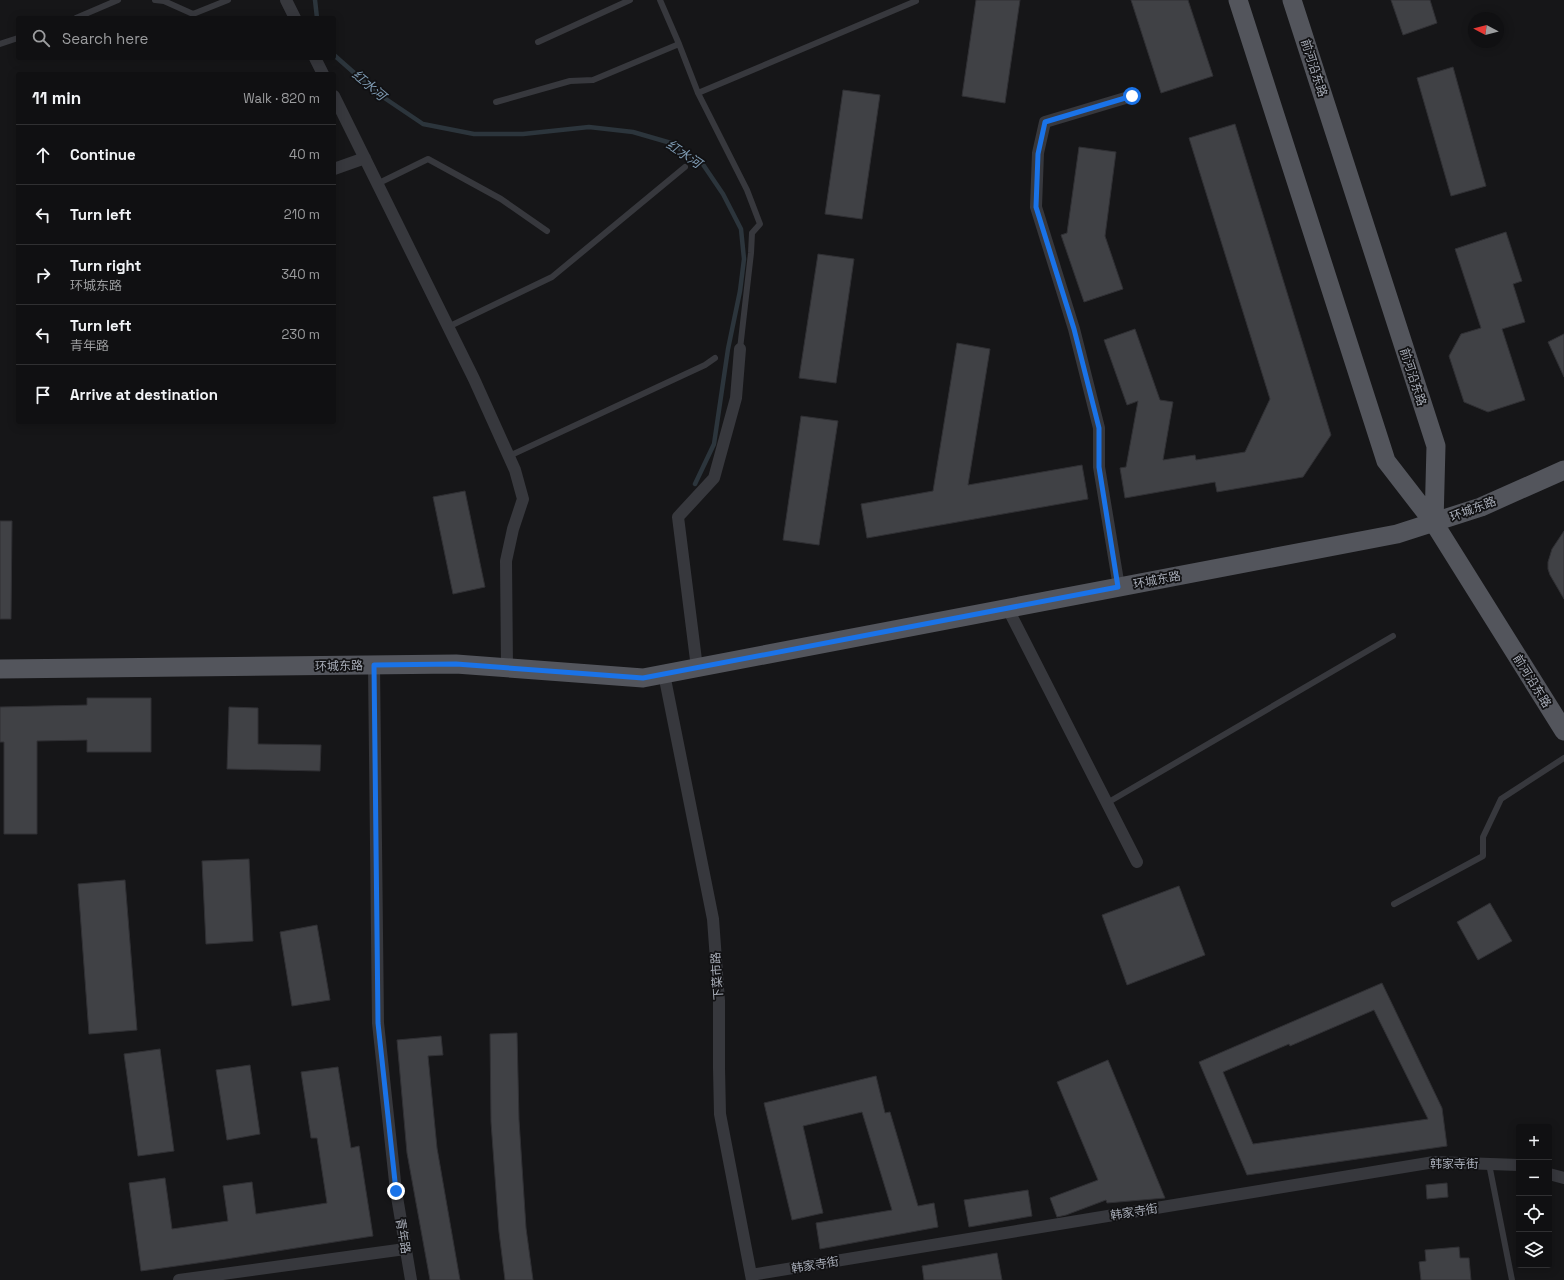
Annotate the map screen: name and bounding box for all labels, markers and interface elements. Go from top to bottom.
north arrow [1468,12,1504,48]
search box [16,16,336,60]
icon: search [30,27,52,49]
text: Search here [62,29,148,48]
street label: 前河沿东路 [1297,37,1331,99]
water label: 红水河 [349,66,392,106]
text: 11 min [32,87,81,109]
route start [1123,87,1141,105]
text: Walk · 820 m [243,90,320,107]
water label: 红水河 [663,136,707,174]
icon: ahead [32,144,54,166]
text: Continue [70,145,136,164]
text: 40 m [289,146,320,163]
icon: left [32,204,54,226]
text: Turn left [70,205,132,224]
text: 210 m [284,206,320,223]
text: Turn right [70,256,141,275]
icon: right [32,264,54,286]
text: 340 m [281,266,320,283]
text: 环城东路 [70,277,122,294]
text: Turn left [70,316,132,335]
icon: left [32,324,54,346]
text: 230 m [282,326,320,343]
text: 青年路 [70,337,109,354]
street label: 前河沿东路 [1396,346,1430,408]
icon: arrive [32,384,54,406]
text: Arrive at destination [70,385,218,404]
street label: 环城东路 [1448,493,1498,525]
street label: 环城东路 [1132,568,1182,592]
street label: 前河沿东路 [1509,651,1555,711]
street label: 环城东路 [315,658,363,674]
street label: 下菜市路 [707,951,727,1001]
map controls [1516,1124,1552,1268]
button: + [1516,1124,1552,1160]
street label: 韩家寺街 [1430,1156,1478,1172]
button: − [1516,1160,1552,1196]
route end [387,1182,405,1200]
button: locate [1516,1196,1552,1232]
street label: 韩家寺街 [1109,1200,1159,1224]
street label: 青年路 [392,1217,414,1255]
button: layers [1516,1232,1552,1268]
street label: 韩家寺街 [790,1253,840,1277]

